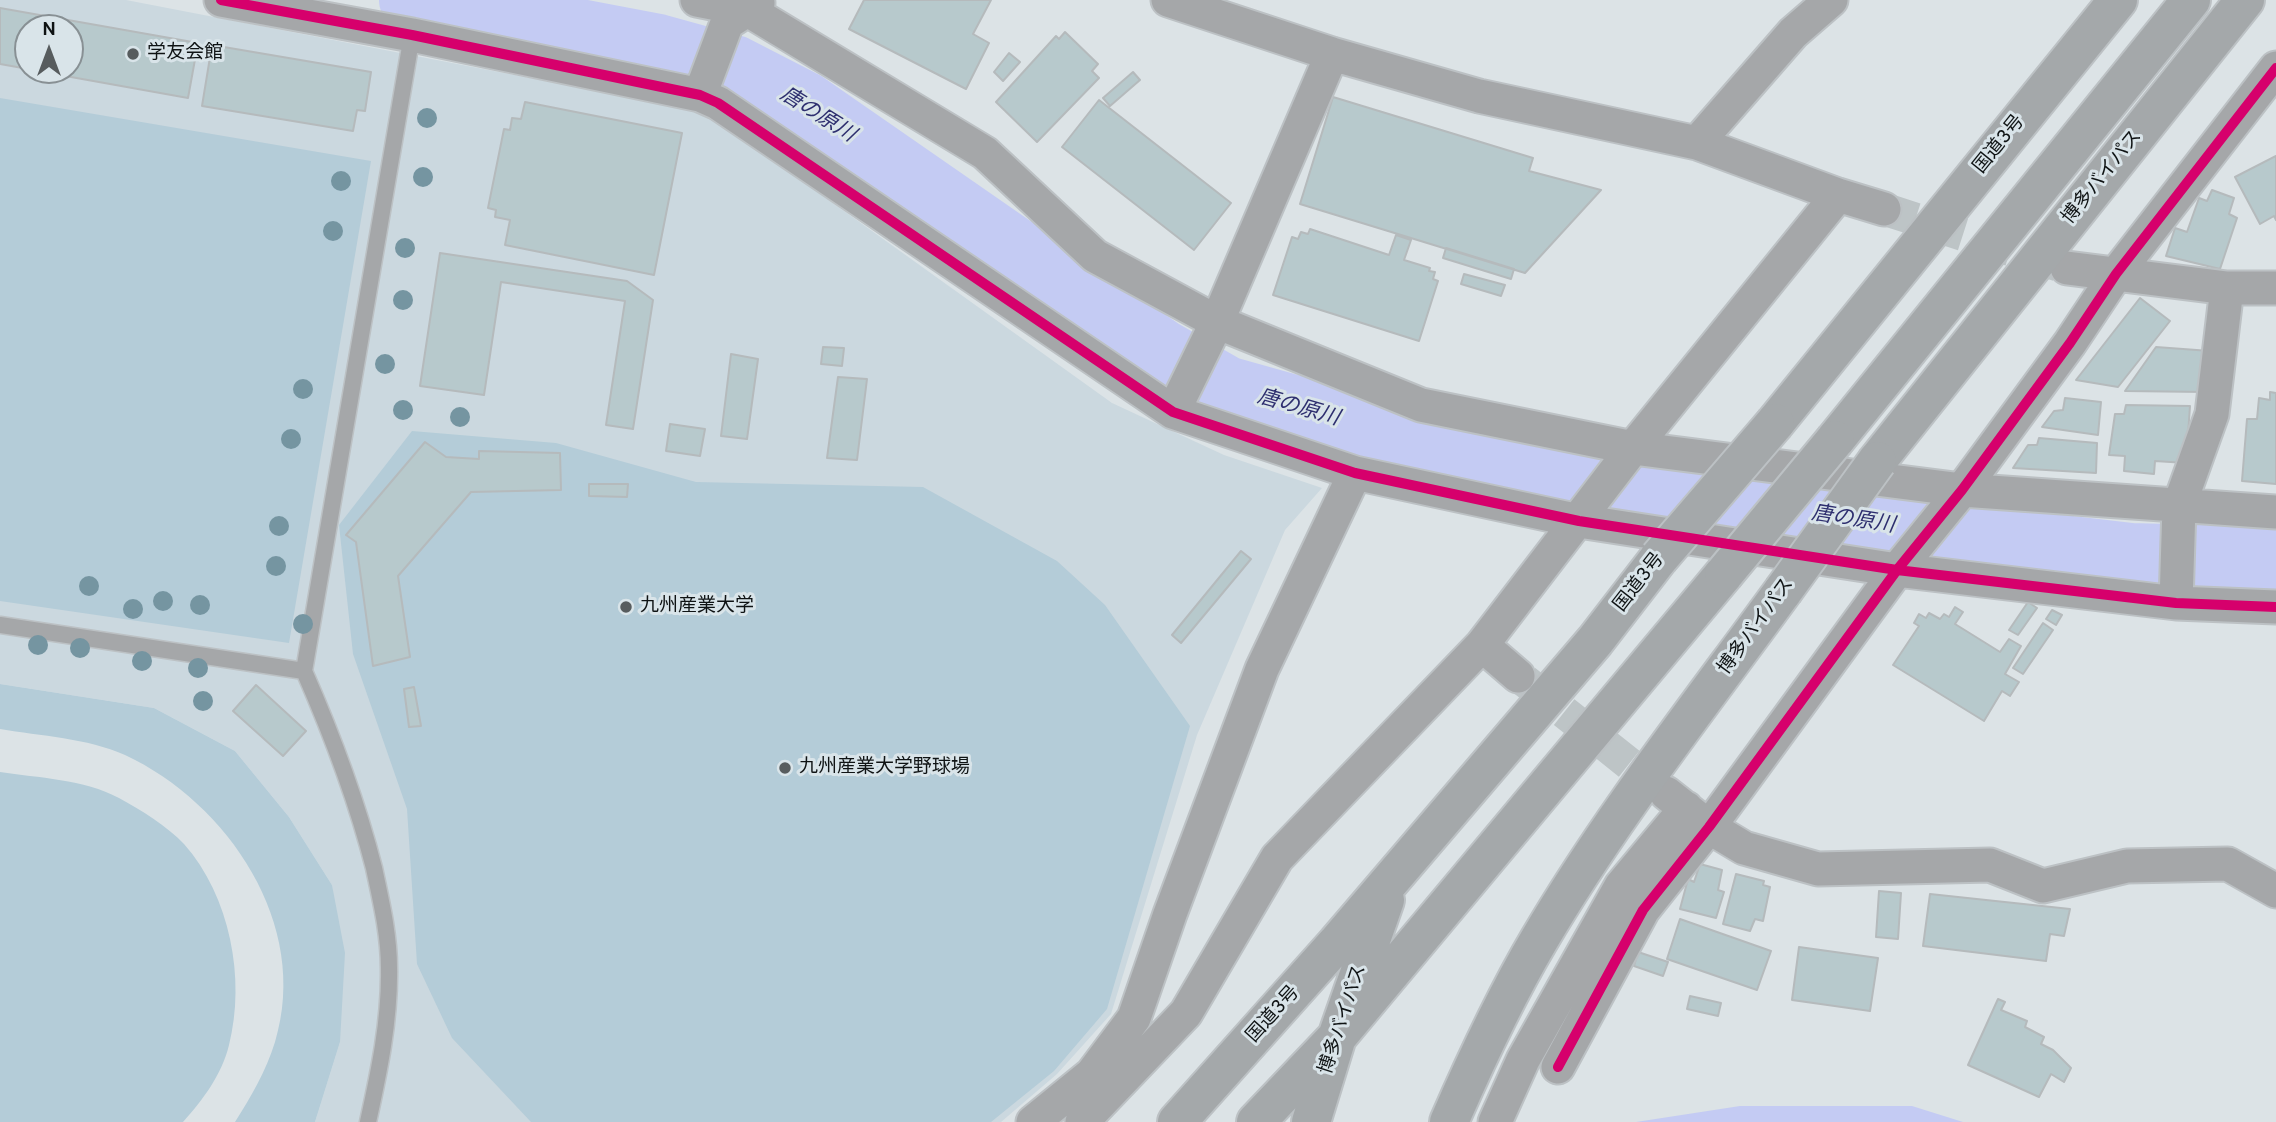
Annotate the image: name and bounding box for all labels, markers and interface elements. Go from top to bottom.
north arrow [14,14,84,84]
text: N [42,18,56,42]
place label: 学友会館 [147,43,223,65]
marker: 学友会館 [125,46,141,62]
water label: 唐の原川 [775,83,859,149]
street label: 国道3号 [1970,111,2030,179]
street label: 博多バイパス [2058,127,2148,229]
water label: 唐の原川 [1254,385,1342,433]
water label: 唐の原川 [1810,502,1896,540]
street label: 国道3号 [1610,549,1670,617]
street label: 博多バイパス [1714,574,1800,680]
place label: 九州産業大学 [640,596,754,618]
marker: 九州産業大学 [618,599,634,615]
place label: 九州産業大学野球場 [799,757,970,779]
marker: 九州産業大学野球場 [777,760,793,776]
street label: 博多バイパス [1316,962,1372,1078]
street label: 国道3号 [1243,982,1305,1048]

